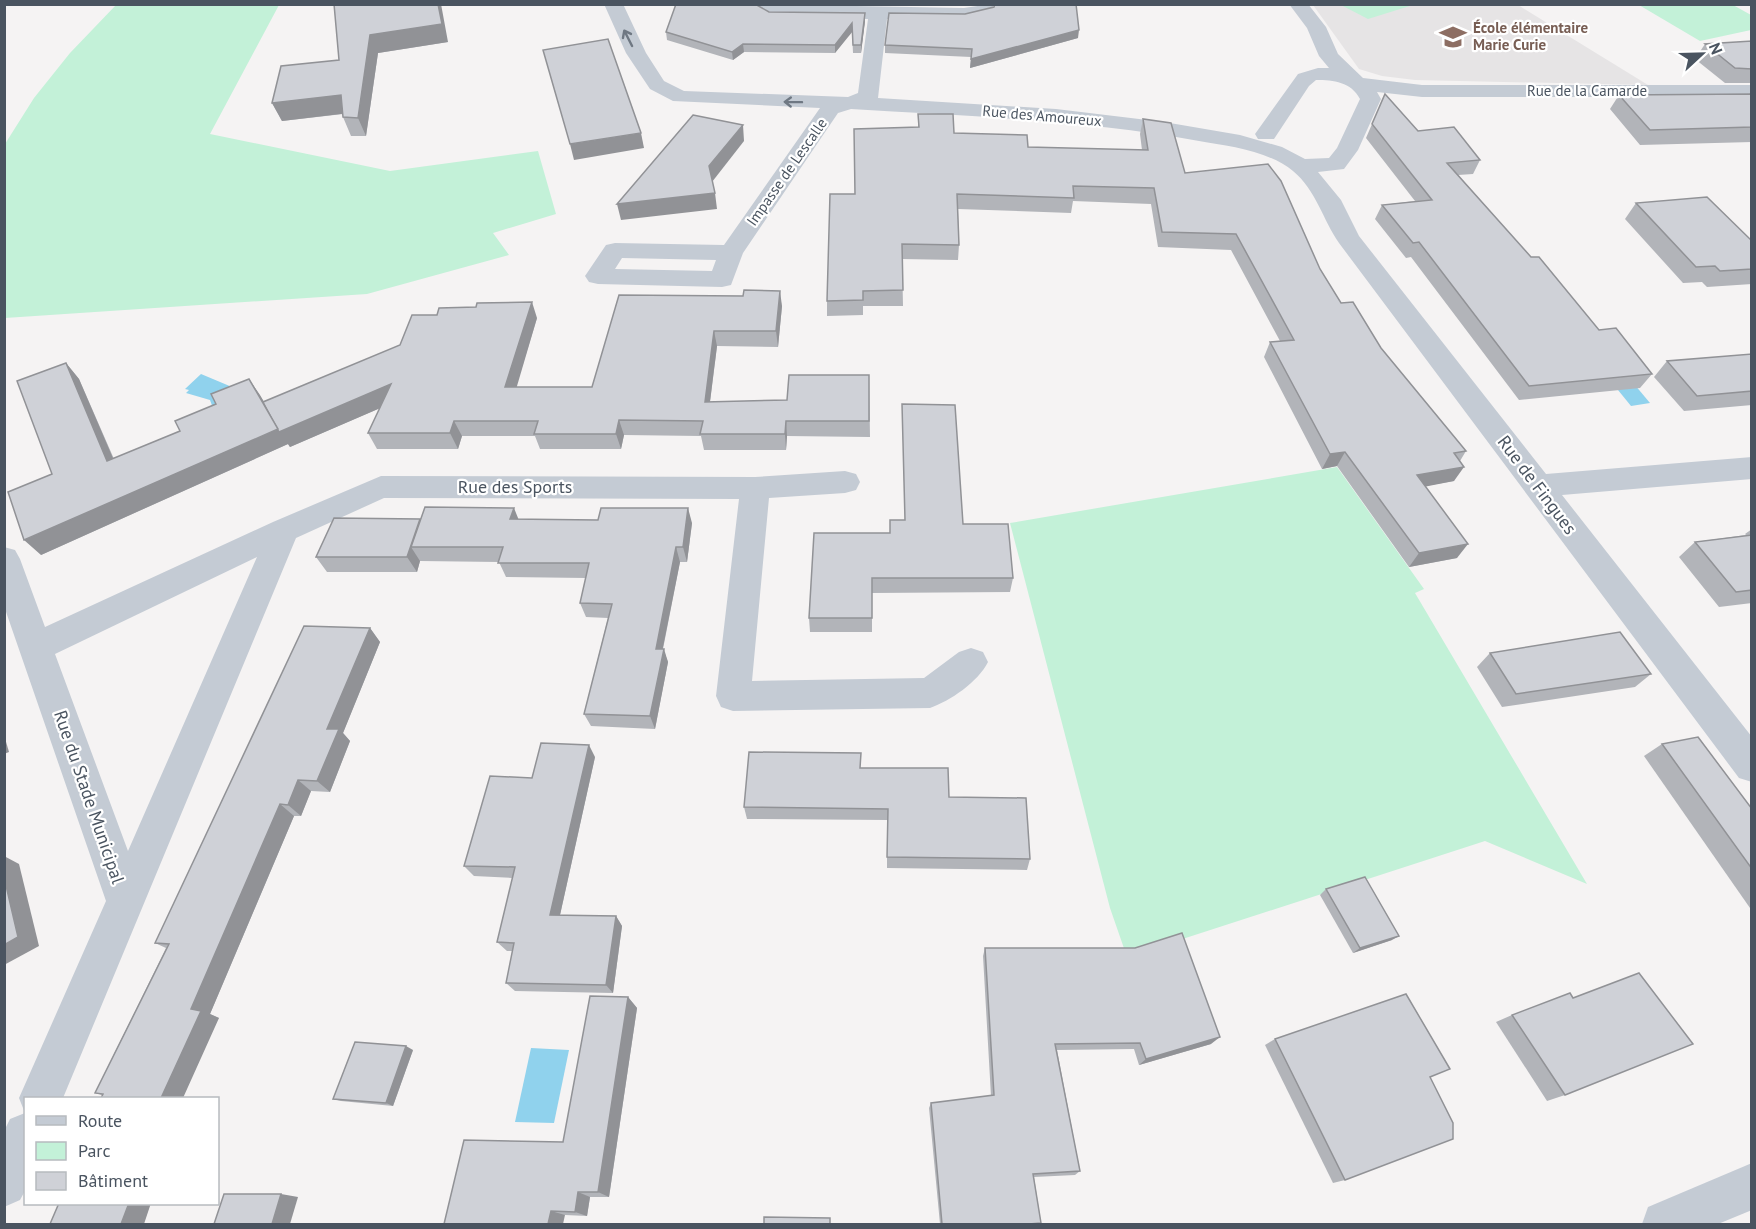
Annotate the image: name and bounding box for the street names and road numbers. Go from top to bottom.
street label: Rue de la Camarde [1527,81,1647,100]
street label: Rue des Amoureux [982,101,1103,130]
street label: Impasse de Lescalle [742,114,831,229]
street label: Rue de Fingues [1493,431,1582,539]
street label: Rue des Sports [458,475,572,498]
street label: Rue du Stade Municipal [49,707,130,887]

